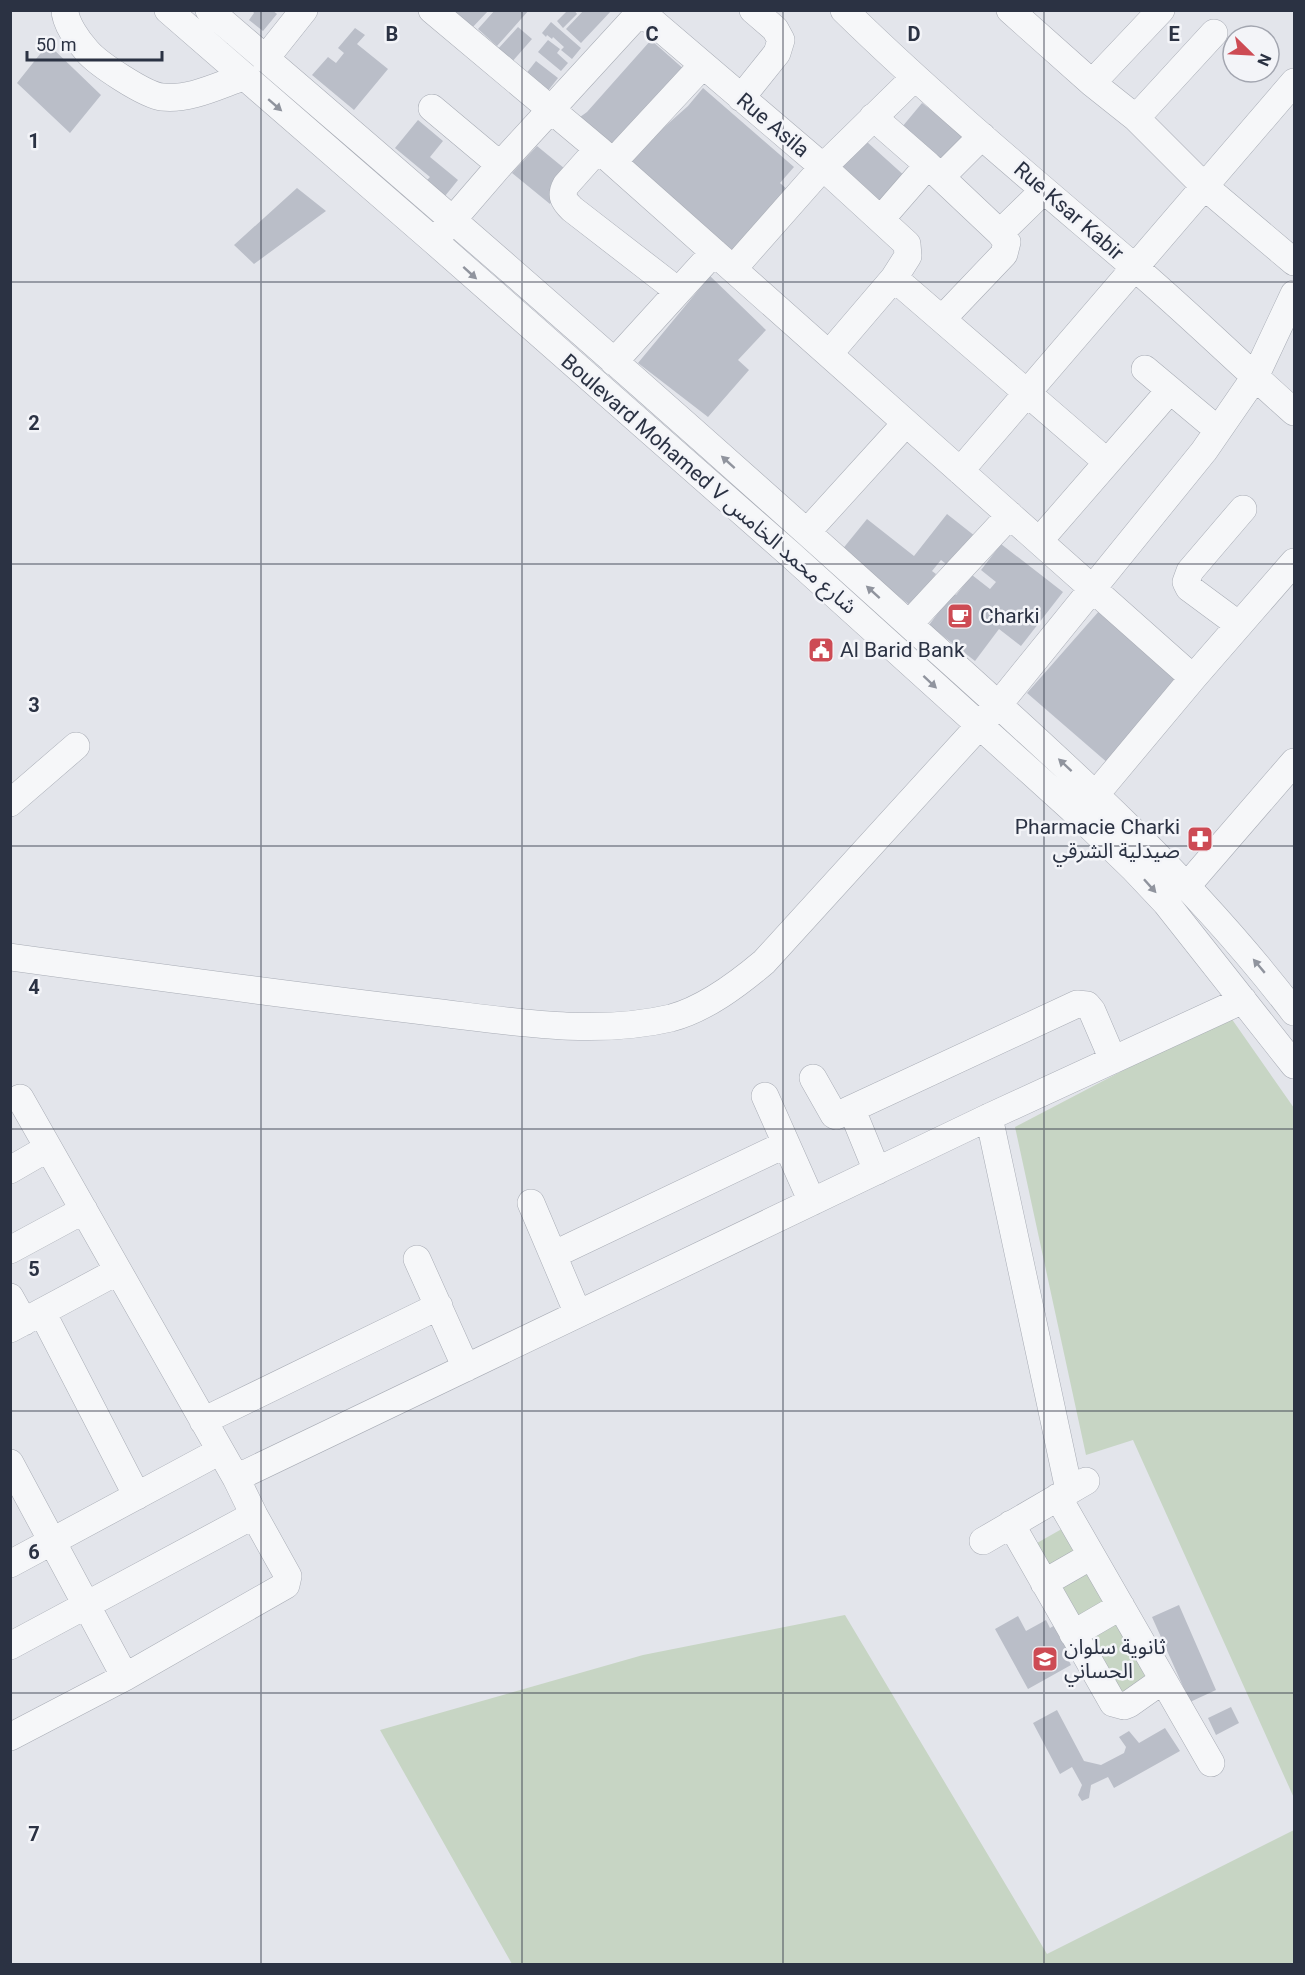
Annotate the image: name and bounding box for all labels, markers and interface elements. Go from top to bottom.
text: B [386,22,398,46]
text: C [645,22,659,46]
text: D [908,22,921,46]
text: E [1168,22,1180,46]
scale bar [27,24,162,62]
north arrow [1221,24,1281,84]
text: 50 m [36,34,76,55]
text: N [1253,51,1275,69]
street label: Rue Asila [732,88,814,162]
one-way arrow [267,98,283,111]
text: 1 [28,129,40,153]
street label: Rue Ksar Kabir [1009,157,1129,265]
one-way arrow [462,266,477,279]
street label: Boulevard Mohamed V شارع محمد الخامس [555,349,862,621]
text: 2 [28,411,40,435]
one-way arrow [721,456,736,469]
one-way arrow [867,586,881,600]
cafe icon: Charki [945,601,975,631]
place label: Charki [980,604,1040,628]
public building icon: Al Barid Bank [806,635,836,665]
place label: Al Barid Bank [840,638,965,662]
one-way arrow [923,674,937,688]
text: 3 [28,693,40,717]
one-way arrow [1058,759,1073,772]
place label: Pharmacie Charki صيدلية الشرقي [1015,815,1180,867]
pharmacy icon: Pharmacie Charki صيدلية الشرقي [1185,824,1215,854]
one-way arrow [1143,878,1157,893]
one-way arrow [1252,958,1265,974]
text: 4 [28,975,40,999]
text: 5 [28,1257,40,1281]
text: 6 [28,1540,40,1564]
place label: ثانوية سلوان الحساني [1064,1635,1166,1687]
school or university icon: ثانوية سلوان الحساني [1030,1644,1060,1674]
text: 7 [28,1822,40,1846]

